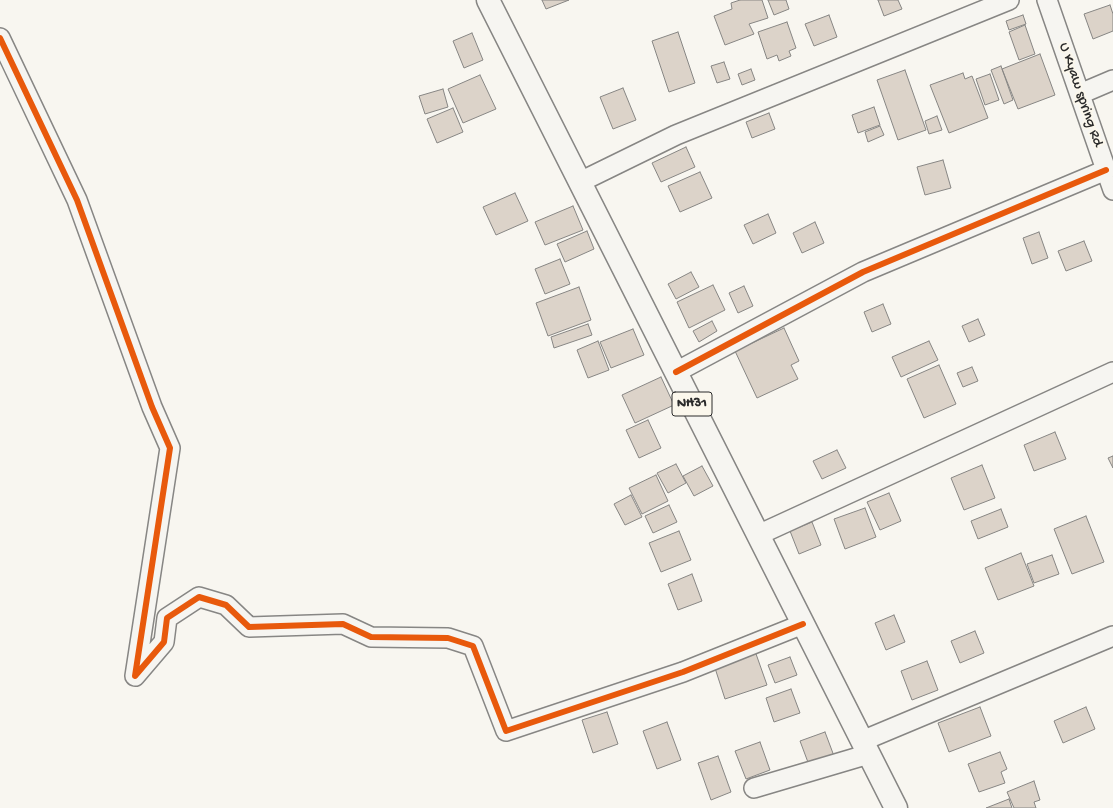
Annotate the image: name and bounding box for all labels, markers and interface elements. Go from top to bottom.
street label: U Kyaw spring Rd [1054,41,1106,149]
road number: NH31 [672,392,712,416]

